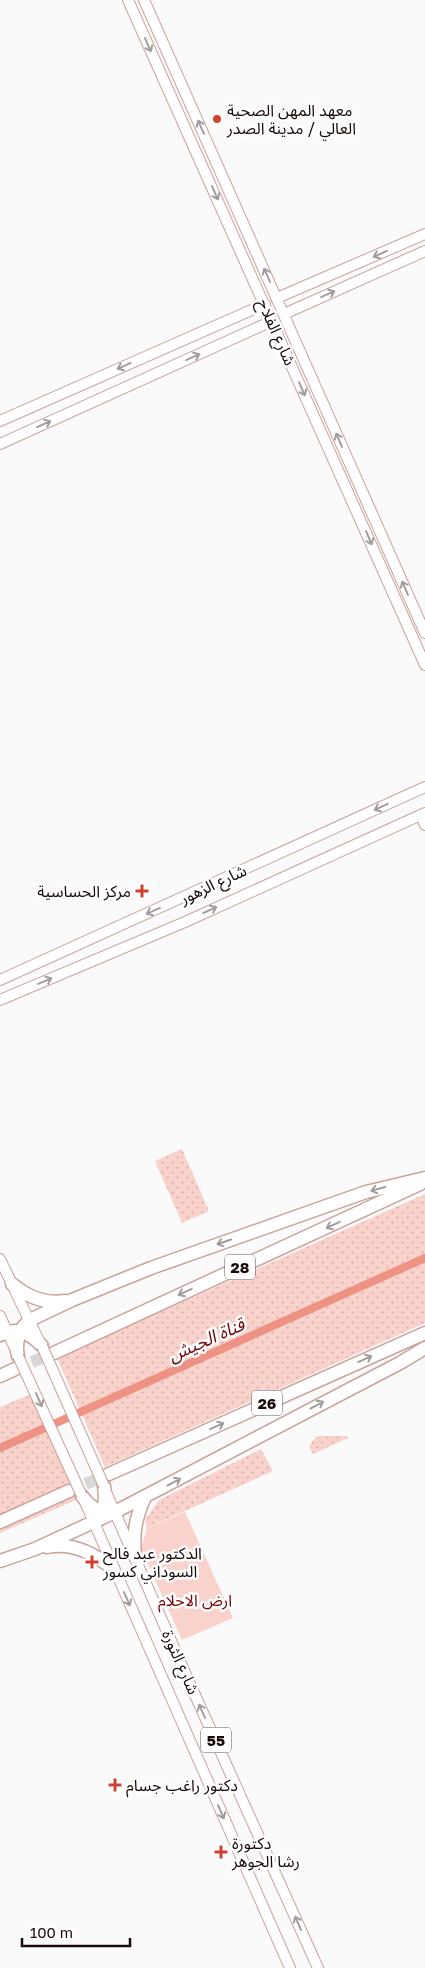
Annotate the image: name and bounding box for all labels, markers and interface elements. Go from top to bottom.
one-way arrow [144,37,153,52]
place label: معهد المهن الصحية العالي / مدينة الصدر [226,100,356,141]
marker: معهد المهن الصحية العالي / مدينة الصدر [211,113,223,125]
one-way arrow [195,119,205,134]
one-way arrow [211,185,221,200]
one-way arrow [373,250,388,259]
one-way arrow [262,268,271,283]
one-way arrow [320,288,335,298]
street label: شارع الفلاح [251,296,301,370]
one-way arrow [185,352,200,361]
one-way arrow [117,362,132,372]
one-way arrow [298,381,308,396]
one-way arrow [36,418,51,428]
one-way arrow [334,433,344,448]
one-way arrow [364,530,374,545]
one-way arrow [400,581,410,596]
one-way arrow [374,803,389,812]
street label: شارع الزهور [175,860,251,911]
place label: مركز الحساسية [37,881,131,901]
marker: مركز الحساسية [135,884,149,898]
one-way arrow [202,905,217,914]
one-way arrow [146,906,161,916]
one-way arrow [37,976,52,985]
one-way arrow [370,1185,386,1194]
one-way arrow [326,1220,341,1230]
one-way arrow [217,1238,232,1247]
road number: 28 [225,1254,255,1280]
one-way arrow [178,1288,193,1298]
water label: قناة الجيش [164,1312,249,1366]
one-way arrow [357,1354,372,1364]
road number: 26 [252,1390,282,1416]
one-way arrow [34,1392,44,1407]
one-way arrow [310,1400,325,1410]
one-way arrow [209,1420,224,1430]
one-way arrow [166,1477,181,1486]
place label: الدكتور عبد فالح السوداني كسور [102,1543,202,1584]
marker: الدكتور عبد فالح السوداني كسور [85,1555,99,1569]
park label: ارض الاحلام [158,1590,232,1613]
one-way arrow [122,1591,132,1606]
street label: شارع الثورة [155,1627,204,1699]
one-way arrow [197,1704,207,1719]
road number: 55 [201,1728,231,1752]
place label: دكتور راغب جسام [126,1775,238,1798]
marker: دكتور راغب جسام [108,1778,122,1792]
one-way arrow [216,1804,226,1819]
place label: دكتورة رشا الجوهر [231,1833,300,1871]
marker: دكتورة رشا الجوهر [214,1845,228,1859]
scale bar [22,1916,130,1948]
one-way arrow [292,1916,302,1931]
text: 100 m [30,1923,73,1941]

